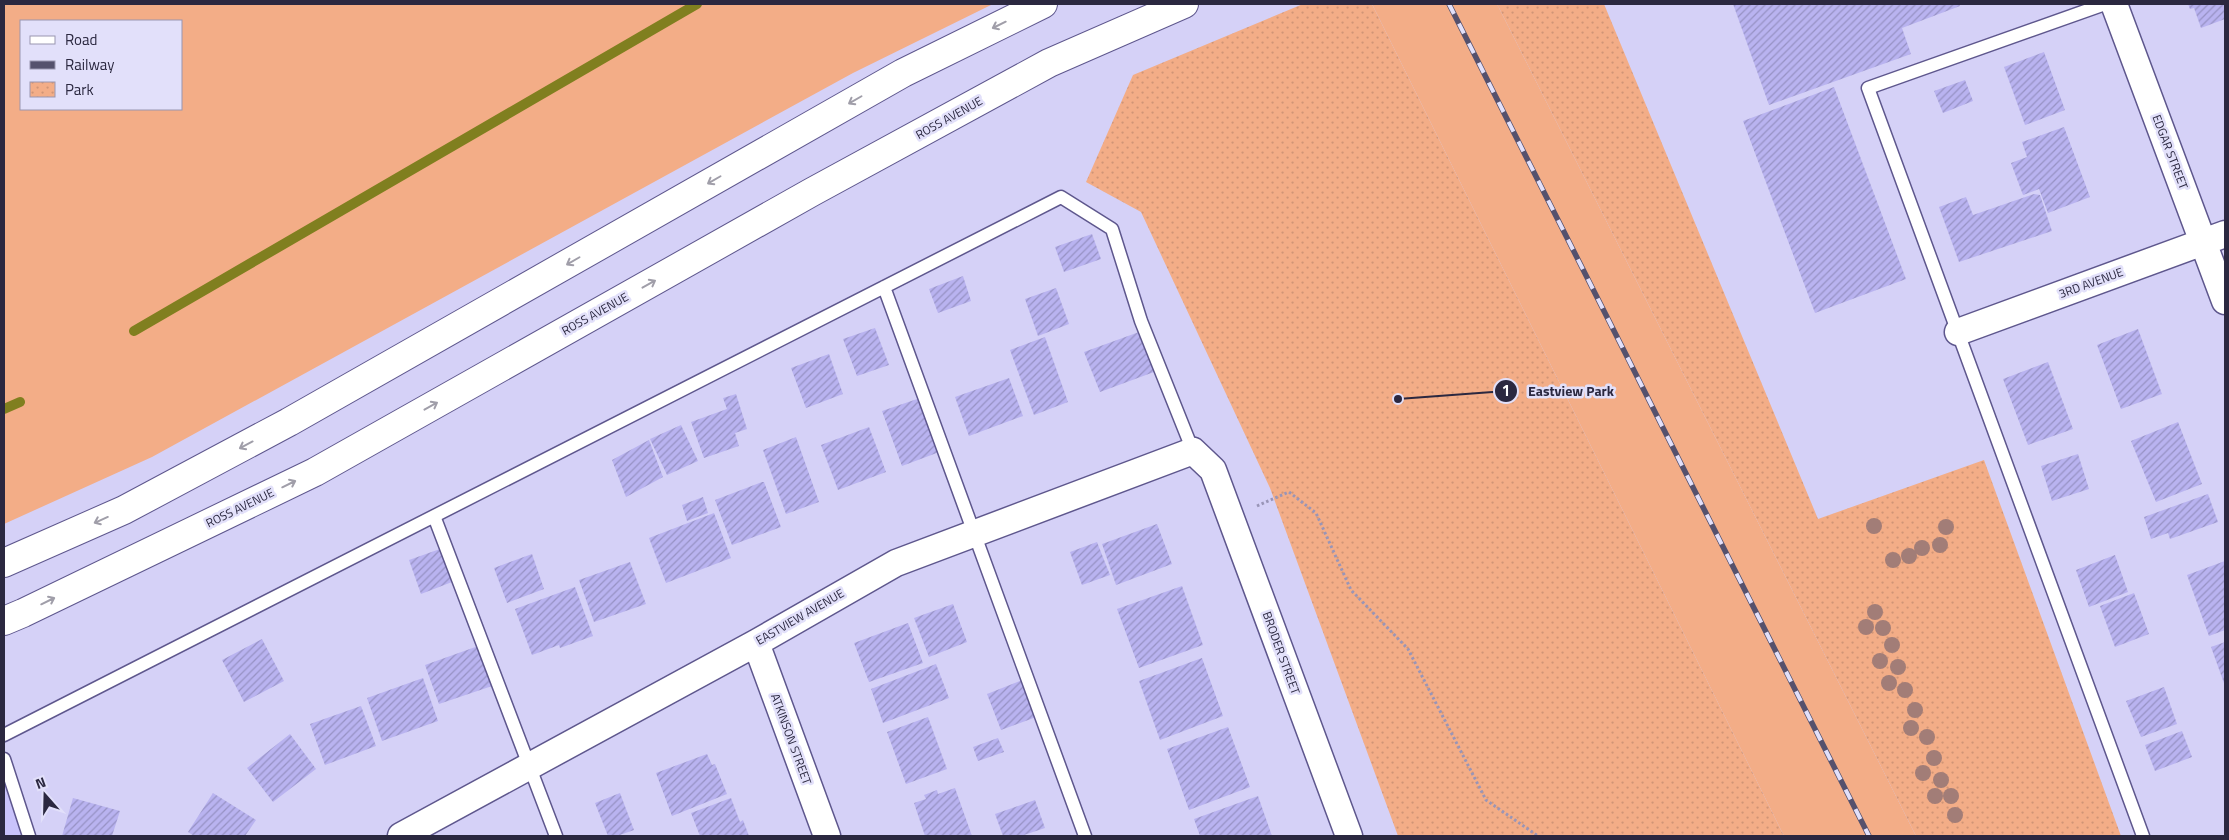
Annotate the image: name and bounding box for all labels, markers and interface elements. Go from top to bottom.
legend [20,20,182,110]
one-way arrow [992,20,1007,30]
text: Road [65,28,97,51]
text: Railway [65,53,115,76]
text: Park [65,78,94,101]
street label: ROSS AVENUE [912,91,986,144]
one-way arrow [848,95,863,105]
street label: EDGAR STREET [2147,112,2194,193]
one-way arrow [707,176,722,186]
one-way arrow [565,256,580,266]
street label: 3RD AVENUE [2056,262,2126,303]
one-way arrow [642,279,657,289]
street label: ROSS AVENUE [558,287,632,340]
callout: Eastview Park [1493,376,1624,405]
text: 1 [1502,379,1510,402]
text: Eastview Park [1528,380,1615,401]
one-way arrow [424,401,438,411]
one-way arrow [239,441,254,450]
one-way arrow [281,479,296,489]
street label: ROSS AVENUE [202,483,277,532]
one-way arrow [94,515,109,525]
street label: EASTVIEW AVENUE [752,583,848,650]
one-way arrow [40,596,55,606]
street label: BRODER STREET [1258,609,1305,698]
street label: ATKINSON STREET [766,691,817,788]
north arrow [20,770,70,820]
text: N [32,771,49,794]

